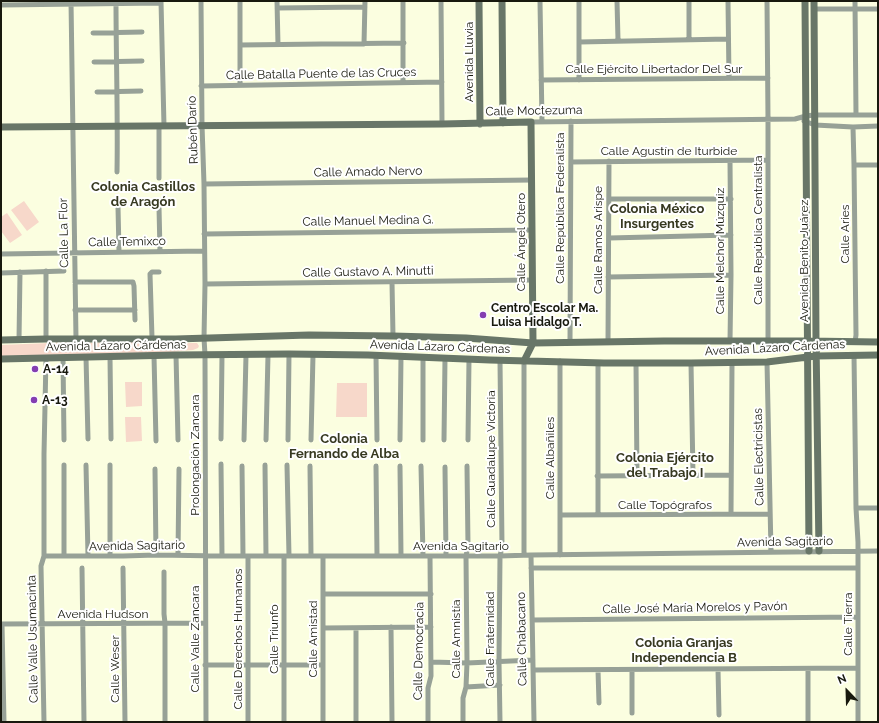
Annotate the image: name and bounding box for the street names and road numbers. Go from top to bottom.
street label: Avenida Lluvia [462,22,476,102]
street label: Calle Ejército Libertador Del Sur [565,62,743,76]
street label: Calle Batalla Puente de las Cruces [226,65,416,83]
street label: Rubén Darío [185,96,201,164]
street label: Calle Moctezuma [485,103,583,119]
street label: Calle República Federalista [553,132,567,284]
street label: Calle Agustín de Iturbide [601,144,737,158]
street label: Calle República Centralista [751,155,765,305]
street label: Calle Amado Nervo [314,164,422,180]
street label: Calle Ramos Arispe [591,186,605,294]
street label: Calle Melchor Múzquiz [713,188,727,314]
street label: Calle Ángel Otero [514,193,528,291]
street label: Calle La Flor [56,198,72,268]
street label: Avenida Benito Juárez [797,200,811,322]
street label: Calle Aries [838,204,852,264]
street label: Calle Manuel Medina G. [302,213,434,229]
street label: Calle Temixco [88,234,166,250]
street label: Calle Gustavo A. Minutti [302,264,434,280]
street label: Avenida Lázaro Cárdenas [370,337,510,357]
street label: Avenida Lázaro Cárdenas [704,337,846,359]
street label: Avenida Lázaro Cárdenas [46,338,186,354]
street label: Calle Guadalupe Victoria [484,390,498,528]
street label: Prolongación Zancara [188,394,202,516]
street label: Calle Electricistas [751,408,767,506]
street label: Calle Albañiles [543,417,557,499]
street label: Calle Topógrafos [618,498,712,512]
street label: Avenida Sagitario [737,534,833,550]
street label: Avenida Sagitario [89,538,185,554]
street label: Avenida Sagitario [413,539,509,553]
street label: Calle Derechos Humanos [231,568,245,710]
street label: Calle Valle Usumacinta [25,575,41,703]
street label: Calle Valle Zancara [188,585,202,693]
street label: Calle Fraternidad [483,592,497,686]
street label: Calle Chabacano [514,592,530,686]
street label: Calle Tierra [841,592,855,656]
street label: Calle Amnistía [449,599,463,679]
street label: Calle José María Morelos y Pavón [602,599,788,617]
street label: Calle Amistad [306,601,320,677]
street label: Calle Democracia [411,602,427,700]
street label: Calle Triunfo [267,604,281,674]
street label: Avenida Hudson [58,607,148,621]
street label: Calle Weser [108,635,122,703]

